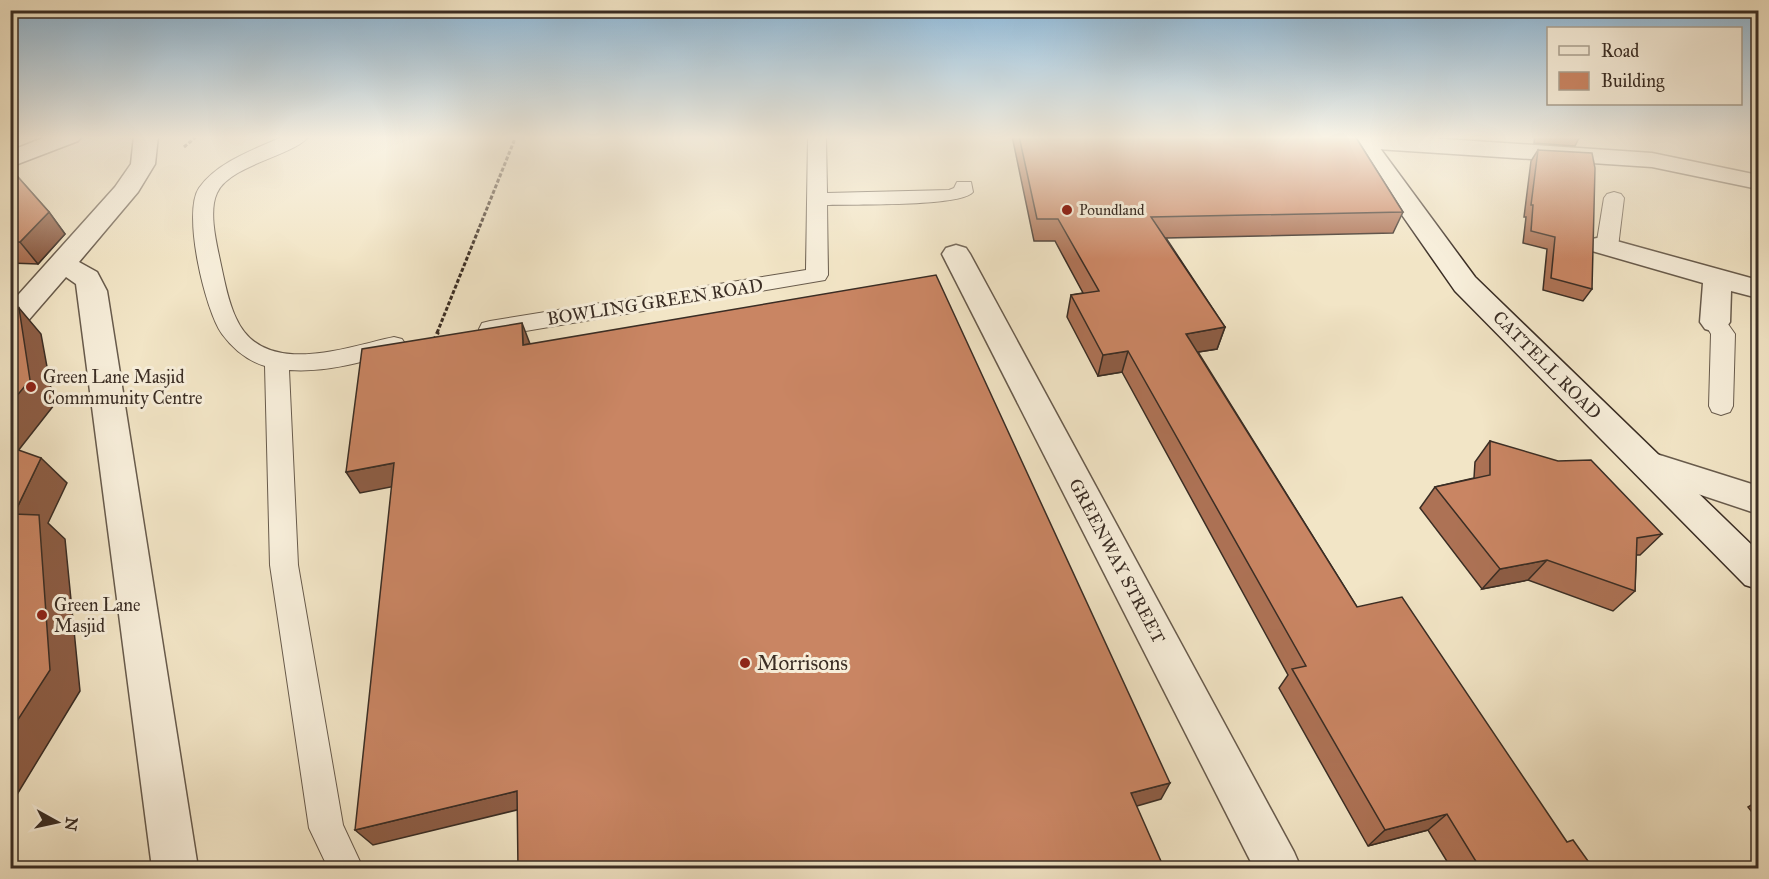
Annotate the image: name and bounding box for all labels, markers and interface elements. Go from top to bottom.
legend [1547,27,1742,105]
text: Road [1601,40,1639,62]
text: Building [1601,70,1665,93]
place label: Poundland [1079,201,1145,219]
marker: Poundland [1060,203,1074,217]
street label: BOWLING GREEN ROAD [545,274,765,330]
street label: CATTELL ROAD [1488,306,1606,424]
place label: Green Lane Masjid Commmunity Centre [43,366,202,409]
marker: Green Lane Masjid Commmunity Centre [24,380,38,394]
street label: GREENWAY STREET [1064,475,1170,647]
place label: Green Lane Masjid [54,594,141,637]
marker: Green Lane Masjid [35,608,49,622]
place label: Morrisons [757,650,848,676]
marker: Morrisons [738,656,752,670]
north arrow [27,792,87,852]
text: N [61,816,82,832]

